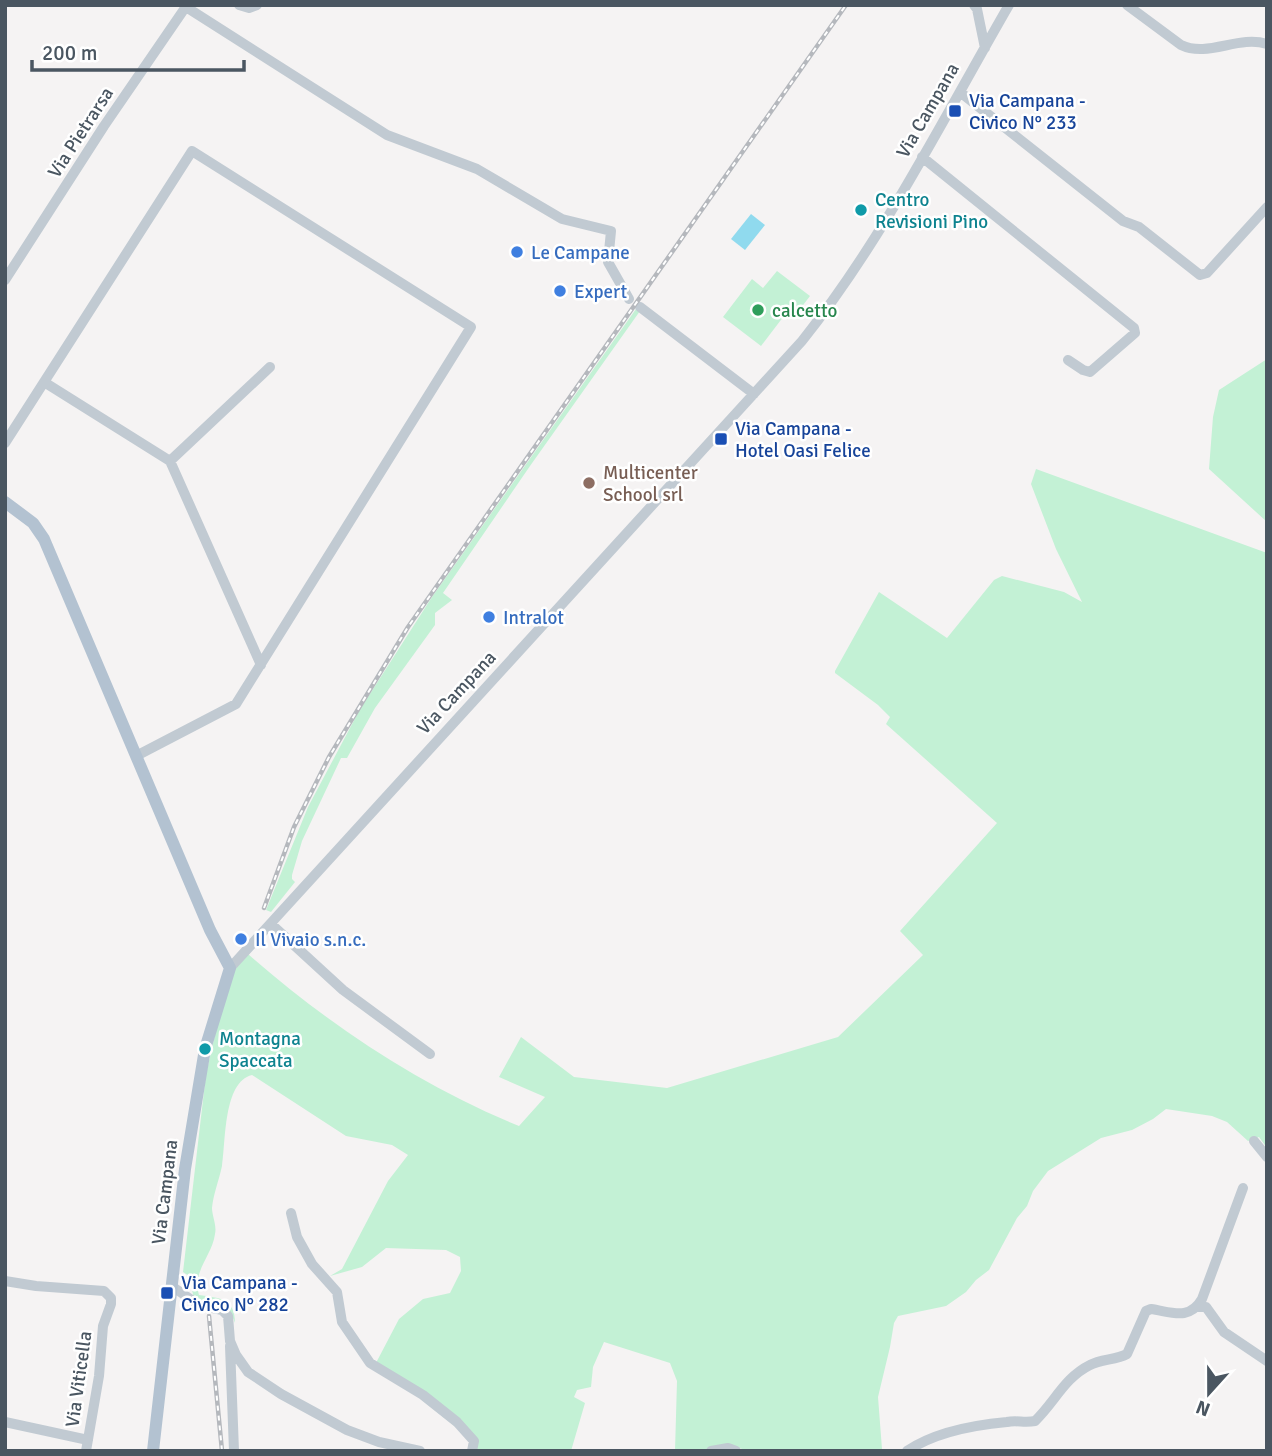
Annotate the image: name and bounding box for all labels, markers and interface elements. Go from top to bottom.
scale bar [32,28,243,72]
text: 200 m [42,40,97,66]
street label: Via Campana [891,59,965,162]
street label: Via Pietrarsa [43,83,119,182]
place label: Via Campana - Civico N° 233 [969,89,1086,135]
marker: Via Campana - Civico N° 233 [947,103,963,119]
place label: Centro Revisioni Pino [875,188,988,234]
marker: Centro Revisioni Pino [853,202,869,218]
place label: Le Campane [531,241,630,265]
marker: Le Campane [509,244,525,260]
place label: Expert [574,280,627,304]
marker: Expert [552,283,568,299]
place label: calcetto [772,299,837,323]
marker: calcetto [750,302,766,318]
place label: Via Campana - Hotel Oasi Felice [735,417,871,463]
marker: Via Campana - Hotel Oasi Felice [713,431,729,447]
place label: Multicenter School srl [603,461,698,507]
marker: Multicenter School srl [581,475,597,491]
place label: Intralot [503,606,564,630]
marker: Intralot [481,609,497,625]
street label: Via Campana [412,646,502,740]
place label: Il Vivaio s.n.c. [255,928,366,952]
marker: Il Vivaio s.n.c. [233,931,249,947]
place label: Montagna Spaccata [219,1027,301,1073]
marker: Montagna Spaccata [197,1041,213,1057]
street label: Via Campana [147,1138,183,1246]
place label: Via Campana - Civico N° 282 [181,1271,298,1317]
marker: Via Campana - Civico N° 282 [159,1285,175,1301]
street label: Via Viticella [60,1330,98,1429]
north arrow [1174,1358,1244,1428]
text: N [1193,1394,1214,1422]

